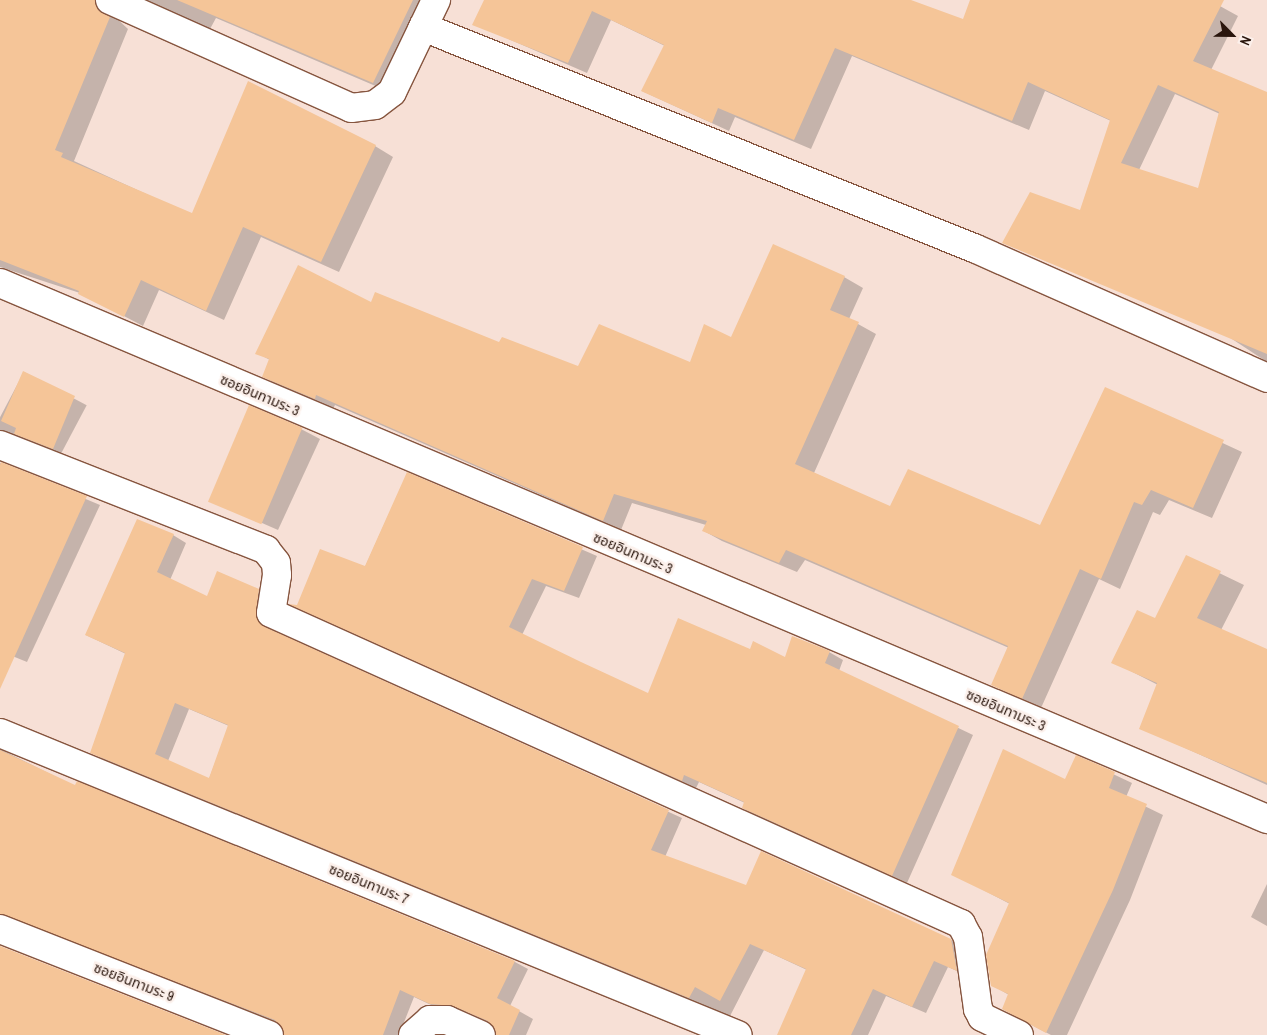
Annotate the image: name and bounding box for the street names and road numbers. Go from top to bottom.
street label: ซอยอินทามระ 3 [218,371,302,419]
street label: ซอยอินทามระ 3 [591,529,675,577]
street label: ซอยอินทามระ 3 [964,686,1048,734]
street label: ซอยอินทามระ 7 [327,860,411,908]
street label: ซอยอินทามระ 9 [91,959,177,1005]

